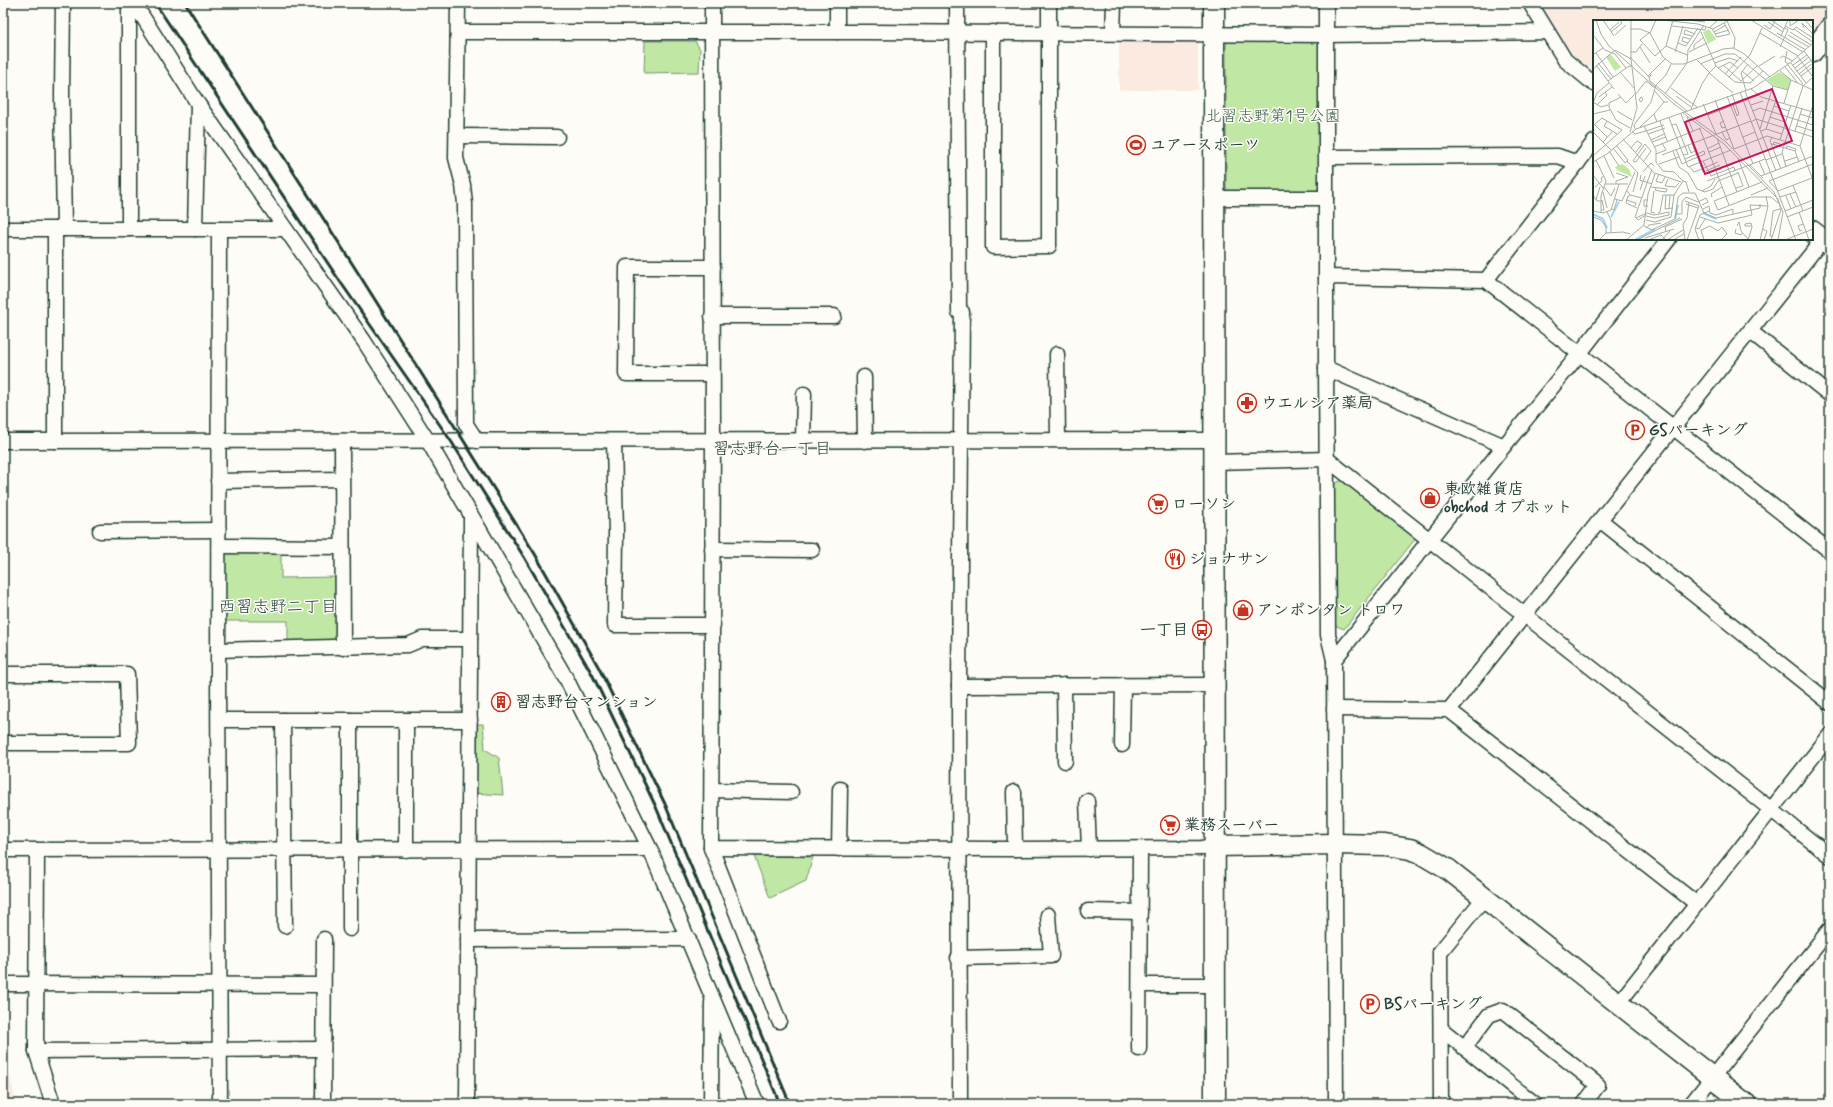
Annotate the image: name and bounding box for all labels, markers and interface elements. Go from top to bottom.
inset map [1593,20,1813,240]
park label: 北習志野第1号公園 [1205,106,1341,127]
sports icon: ユアースポーツ [1125,134,1147,156]
place label: ユアースポーツ [1150,135,1260,156]
pharmacy icon: ウエルシア薬局 [1236,392,1258,414]
place label: ウエルシア薬局 [1261,393,1373,414]
parking icon: GSパーキング [1624,419,1646,441]
place label: GSパーキング [1649,420,1748,441]
district label: 習志野台一丁目 [713,438,832,460]
place label: 東欧雑貨店 obchod オプホット [1444,479,1573,518]
shop icon: 東欧雑貨店 obchod オプホット [1419,487,1441,509]
supermarket icon: ローソン [1147,493,1169,515]
place label: ローソン [1172,494,1236,515]
restaurant icon: ジョナサン [1164,548,1186,570]
place label: ジョナサン [1189,549,1269,570]
district label: 西習志野二丁目 [219,596,338,618]
shop icon: アンポンタン トロワ [1232,599,1254,621]
place label: アンポンタン トロワ [1257,600,1405,621]
bus stop icon: 一丁目 [1191,619,1213,641]
place label: 一丁目 [1140,620,1188,641]
building icon: 習志野台マンション [490,691,512,713]
place label: 習志野台マンション [515,692,658,713]
supermarket icon: 業務スーパー [1159,814,1181,836]
place label: 業務スーパー [1184,815,1279,836]
parking icon: BSパーキング [1359,993,1381,1015]
place label: BSパーキング [1384,994,1482,1015]

